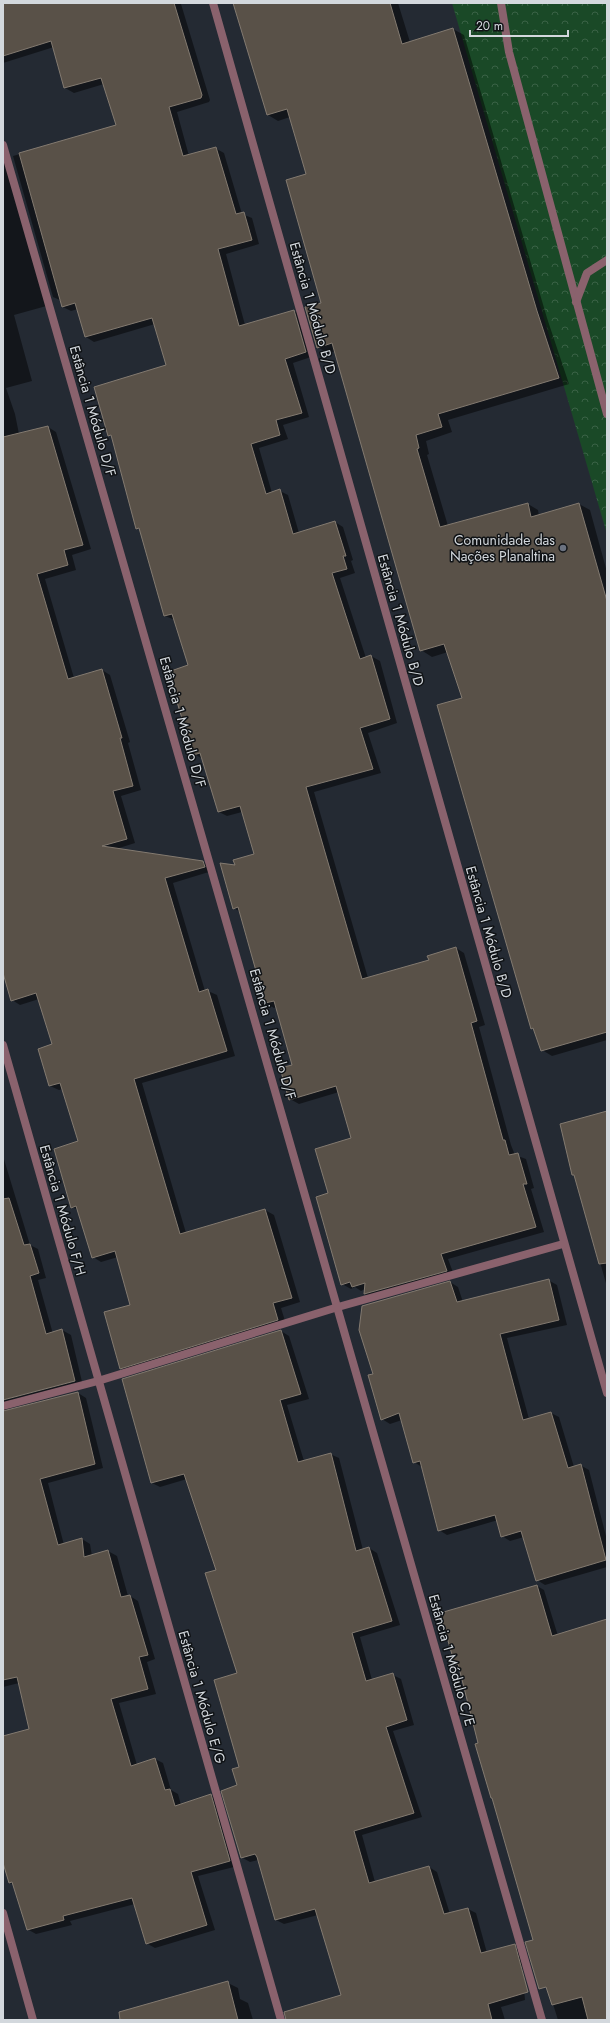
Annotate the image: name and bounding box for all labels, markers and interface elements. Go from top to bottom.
scale bar [470,12,568,38]
text: 20 m [476,17,503,35]
street label: Estância 1 Módulo B/D [285,240,341,376]
street label: Estância 1 Módulo D/F [65,343,121,479]
place label: Comunidade das Nações Planaltina [450,530,555,566]
marker: Comunidade das Nações Planaltina [558,543,568,553]
street label: Estância 1 Módulo B/D [373,552,429,688]
street label: Estância 1 Módulo D/F [155,654,211,790]
street label: Estância 1 Módulo B/D [461,864,517,1000]
street label: Estância 1 Módulo D/F [245,966,301,1102]
street label: Estância 1 Módulo F/H [35,1142,91,1278]
street label: Estância 1 Módulo C/E [424,1592,480,1728]
street label: Estância 1 Módulo E/G [173,1628,231,1766]

